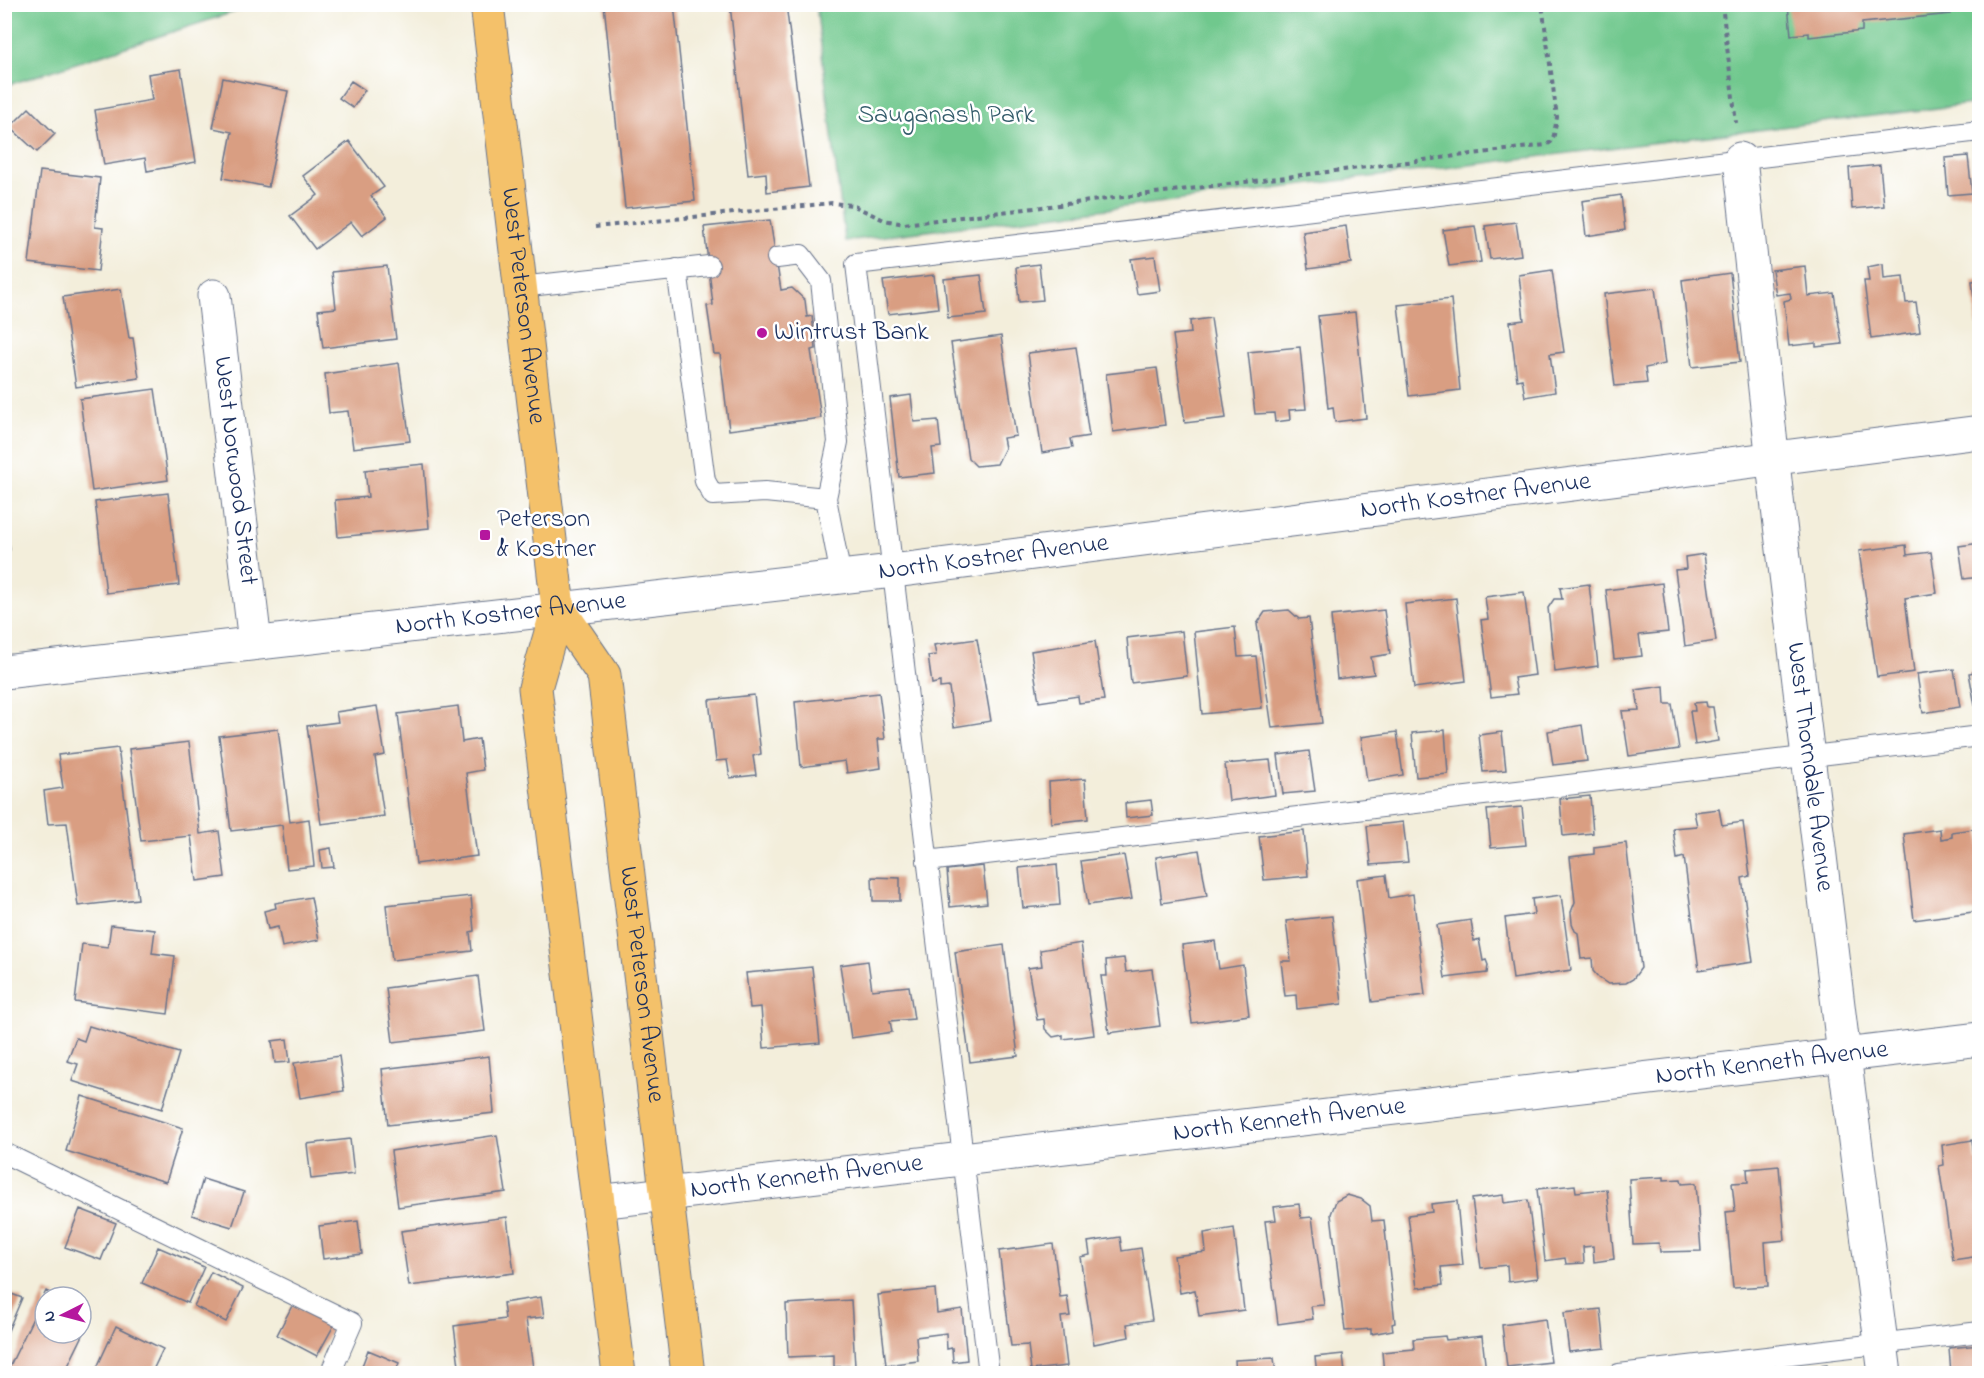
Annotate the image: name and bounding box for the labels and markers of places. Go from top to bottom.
place label: Wintrust Bank [774,314,929,352]
marker: Wintrust Bank [755,326,769,340]
place label: Peterson & Kostner [497,501,597,569]
marker: Peterson & Kostner [478,528,492,542]

